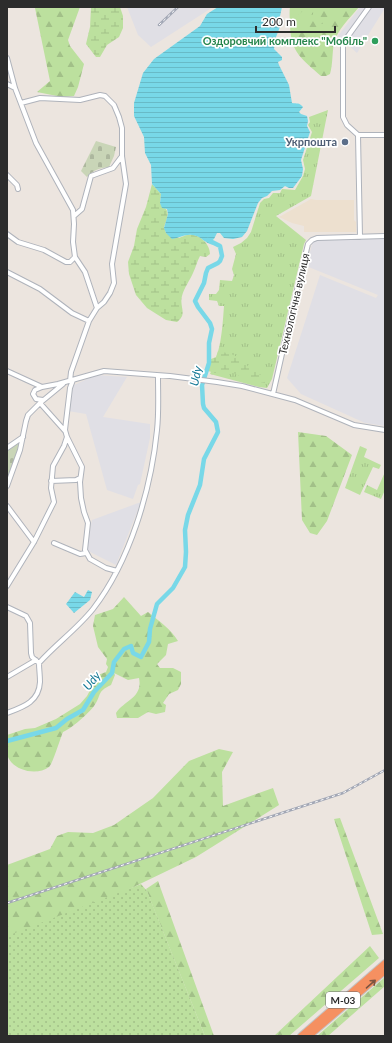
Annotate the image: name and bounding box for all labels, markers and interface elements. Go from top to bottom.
scale bar [256,8,335,34]
text: 200 m [262,14,296,29]
place label: Оздоровчий комплекс "Мобіль" [203,34,367,47]
marker: Оздоровчий комплекс "Мобіль" [370,36,380,46]
place label: Укрпошта [285,135,337,148]
marker: Укрпошта [340,137,350,147]
street label: Технологічна вулиця [275,252,312,356]
water label: Udy [186,364,205,387]
water label: Udy [79,668,104,693]
one-way arrow [366,979,376,988]
road number: М-03 [326,992,360,1008]

